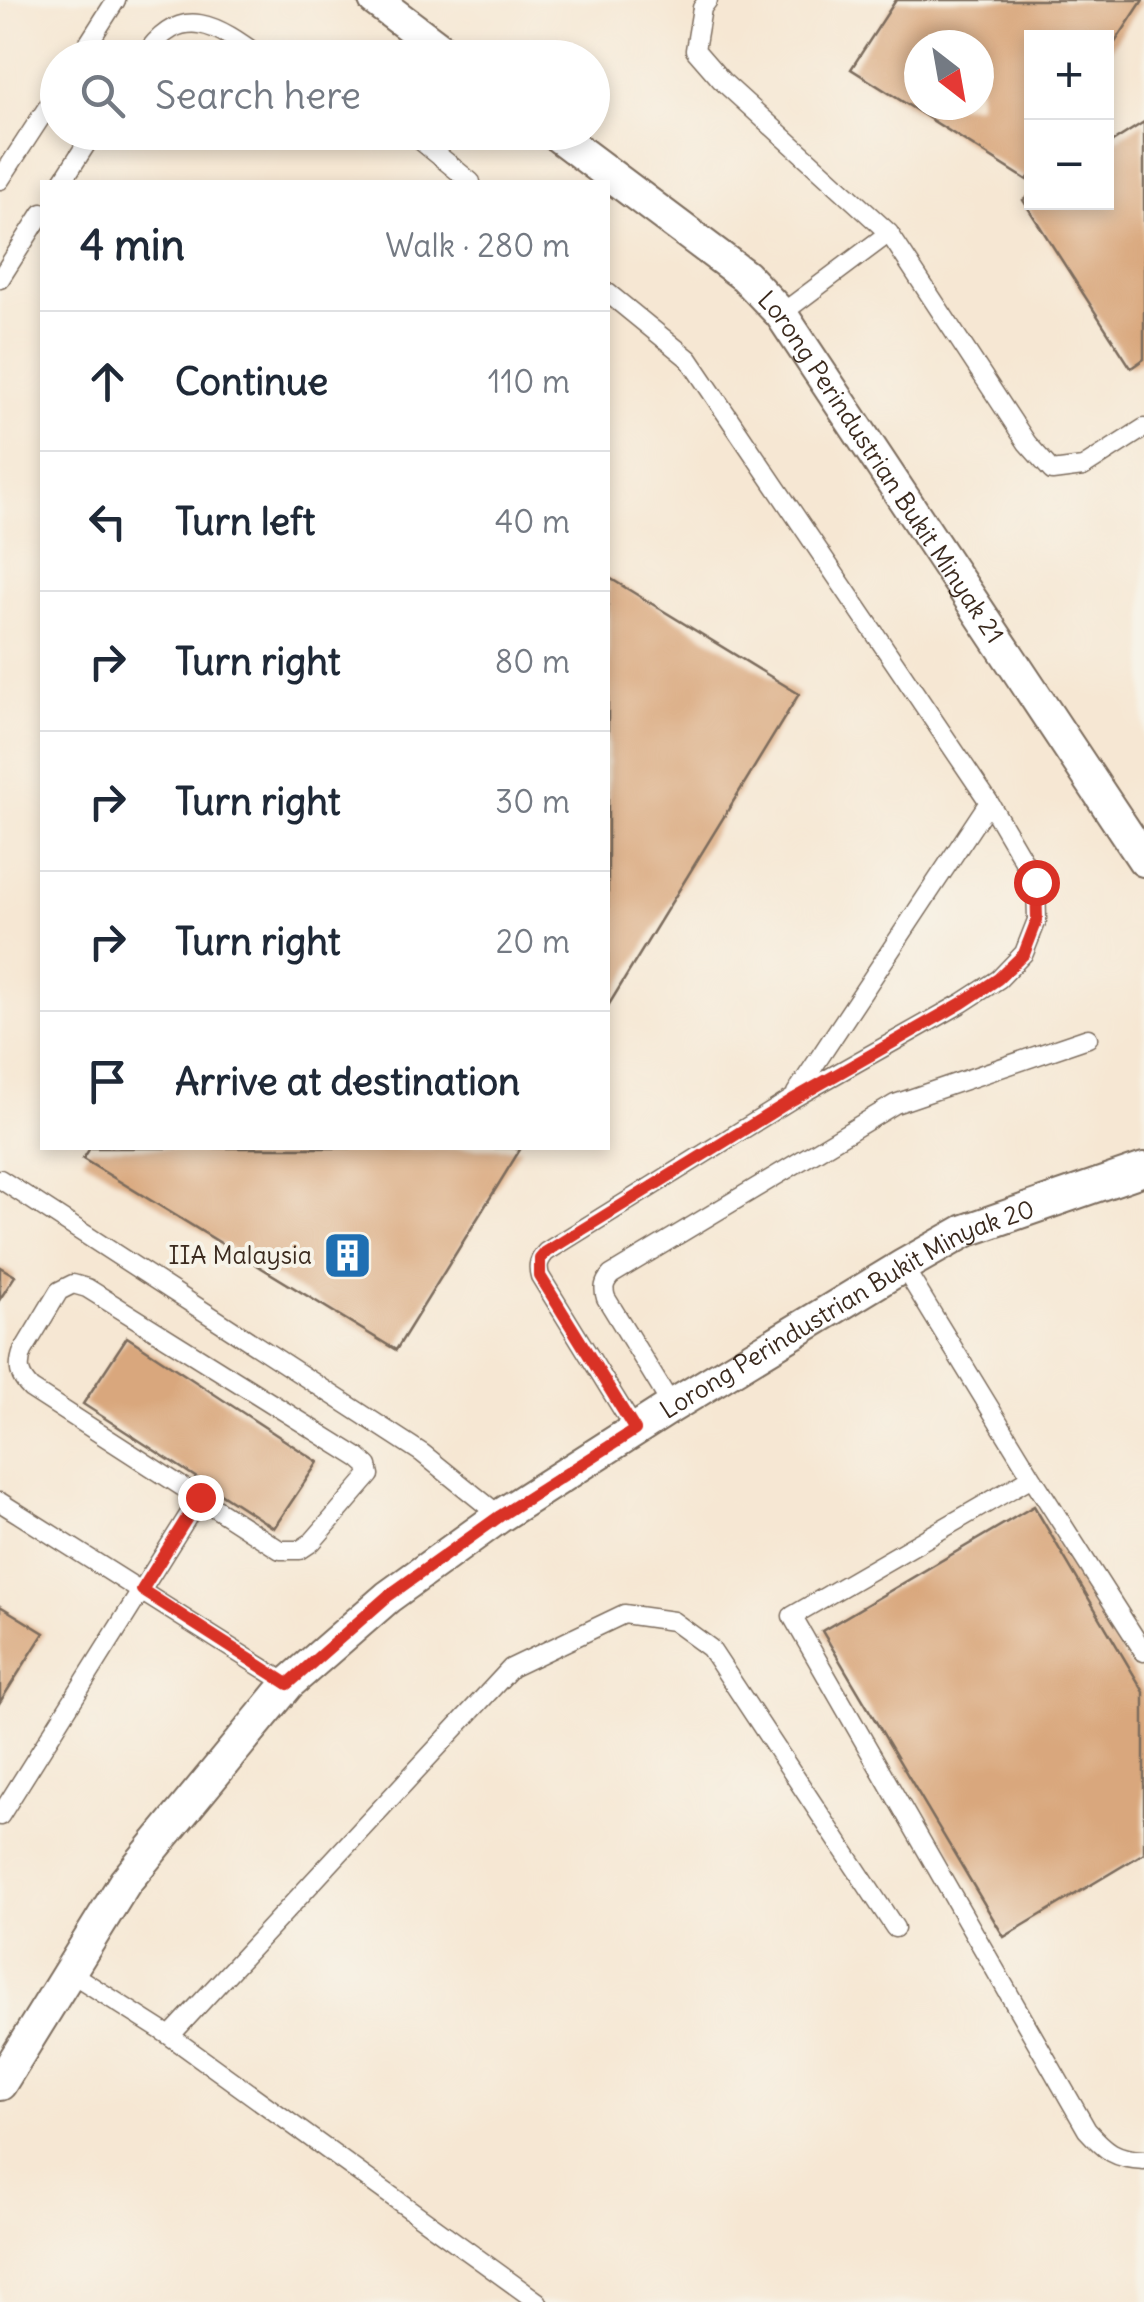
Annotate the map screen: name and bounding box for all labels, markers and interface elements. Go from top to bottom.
north arrow [904,30,994,120]
map controls [1024,30,1114,210]
button: + [1024,30,1114,120]
search box [40,40,610,150]
icon: search [75,68,130,123]
text: Search here [155,72,361,119]
button: − [1024,120,1114,210]
text: 4 min [80,219,185,271]
text: Walk · 280 m [385,225,570,266]
street label: Lorong Perindustrian Bukit Minyak 21 [751,284,1011,649]
icon: ahead [80,354,135,409]
text: Continue [175,358,328,405]
text: 110 m [488,361,570,402]
icon: left [80,494,135,549]
text: Turn left [175,498,315,545]
text: 40 m [495,501,570,542]
icon: right [80,634,135,689]
text: Turn right [175,638,341,685]
text: 80 m [495,641,570,682]
icon: right [80,774,135,829]
text: Turn right [175,778,341,825]
text: 30 m [495,781,570,822]
route start [1014,860,1060,906]
icon: right [80,914,135,969]
text: Turn right [175,918,341,965]
text: 20 m [496,921,570,962]
icon: arrive [80,1054,135,1109]
text: Arrive at destination [175,1058,520,1105]
street label: Lorong Perindustrian Bukit Minyak 20 [654,1192,1038,1426]
building icon: IIA Malaysia [321,1229,373,1281]
place label: IIA Malaysia [169,1239,312,1271]
route end [178,1475,224,1521]

